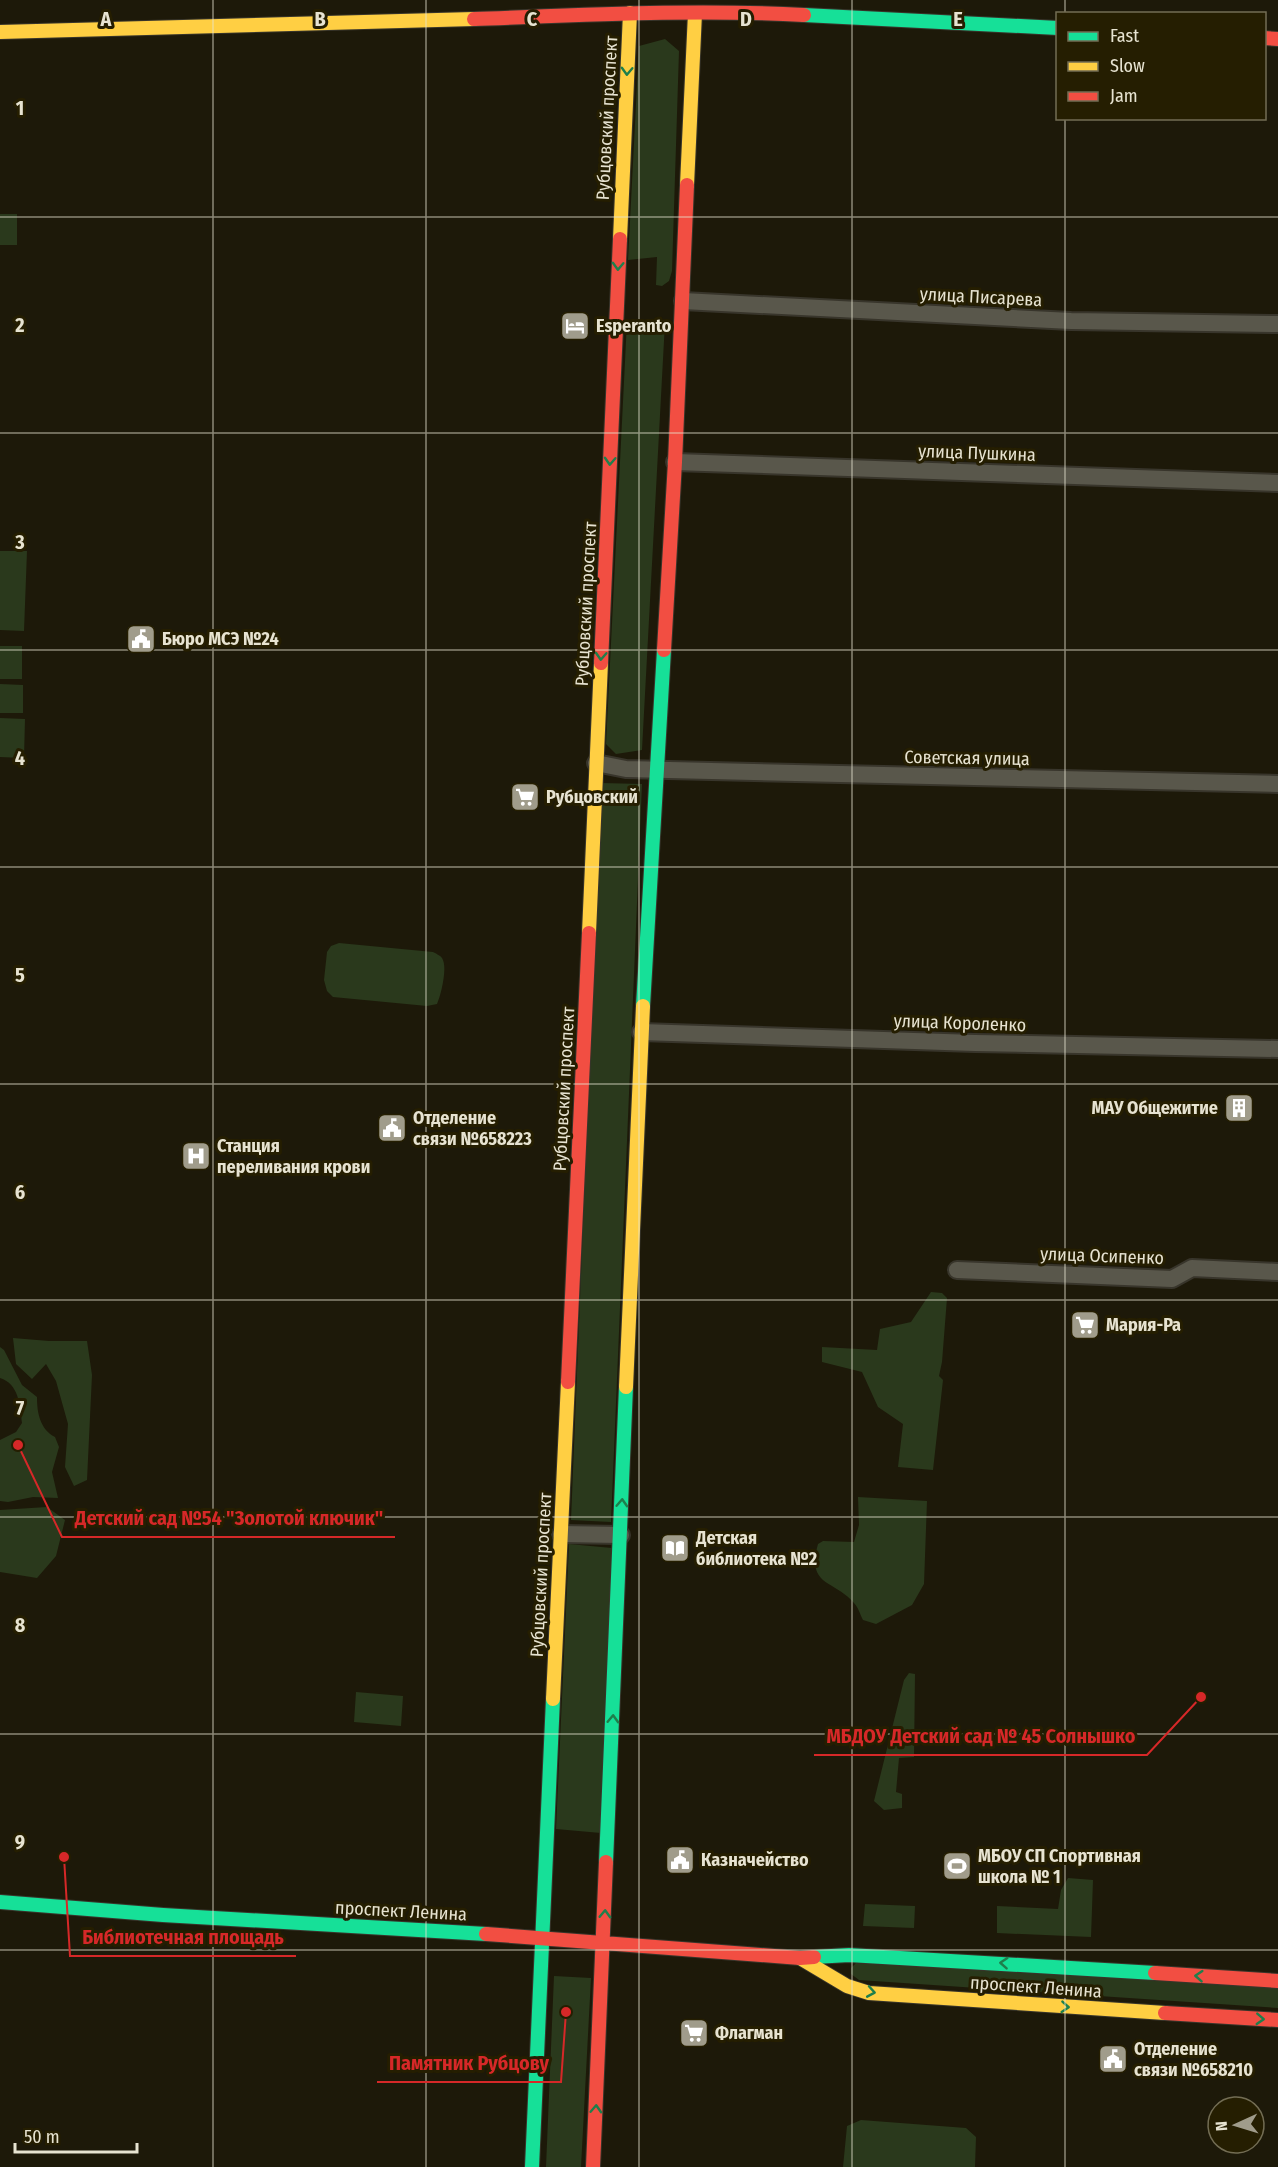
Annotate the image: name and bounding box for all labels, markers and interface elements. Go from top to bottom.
text: A [100,7,113,31]
text: B [314,7,326,31]
text: C [527,7,538,31]
text: D [740,7,752,31]
text: E [953,7,963,31]
legend [1056,12,1266,120]
text: Fast [1110,25,1139,47]
street label: Рубцовский проспект [592,34,622,201]
text: Slow [1110,55,1145,77]
one-way arrow [620,67,633,76]
text: Jam [1110,85,1138,107]
text: 1 [16,96,24,120]
one-way arrow [612,262,625,271]
street label: улица Писарева [919,283,1043,311]
hotel icon: Esperanto [559,310,591,342]
text: 2 [14,313,25,337]
place label: Esperanto [596,315,672,337]
street label: улица Пушкина [918,440,1036,466]
one-way arrow [604,456,617,465]
street label: Рубцовский проспект [571,520,601,687]
text: 3 [14,530,25,554]
public building icon: Бюро МСЭ №24 [125,623,157,655]
place label: Бюро МСЭ №24 [162,628,279,650]
one-way arrow [595,651,608,660]
text: 4 [15,746,25,770]
street label: Советская улица [904,746,1030,770]
supermarket icon: Рубцовский [509,781,541,813]
place label: Рубцовский [546,786,638,808]
text: 5 [15,963,25,987]
street label: Рубцовский проспект [549,1005,579,1172]
street label: улица Короленко [893,1010,1027,1036]
building icon: МАУ Общежитие [1223,1092,1255,1124]
place label: МАУ Общежитие [1091,1097,1218,1119]
place label: Отделение связи №658223 [413,1107,532,1150]
public building icon: Отделение связи №658223 [376,1112,408,1144]
place label: Станция переливания крови [217,1135,370,1178]
hospital icon: Станция переливания крови [180,1140,212,1172]
text: 6 [15,1180,25,1204]
street label: улица Осипенко [1040,1243,1164,1269]
supermarket icon: Мария-Ра [1069,1309,1101,1341]
place label: Мария-Ра [1106,1314,1181,1336]
text: 7 [16,1396,25,1420]
street label: Рубцовский проспект [526,1491,556,1658]
callout: Детский сад №54 "Золотой ключик" [62,1499,395,1537]
one-way arrow [616,1499,629,1508]
text: Детский сад №54 "Золотой ключик" [74,1506,383,1530]
place label: Детская библиотека №2 [695,1527,817,1570]
library icon: Детская библиотека №2 [659,1532,691,1564]
text: 8 [15,1613,26,1637]
one-way arrow [607,1714,620,1723]
callout: МБДОУ Детский сад № 45 Солнышко [814,1717,1147,1755]
text: МБДОУ Детский сад № 45 Солнышко [826,1724,1136,1748]
text: 9 [15,1830,25,1854]
public building icon: Казначейство [664,1844,696,1876]
place label: МБОУ СП Спортивная школа № 1 [978,1845,1141,1888]
place label: Казначейство [701,1849,809,1871]
sports icon: МБОУ СП Спортивная школа № 1 [941,1850,973,1882]
street label: проспект Ленина [335,1897,468,1925]
one-way arrow [599,1909,612,1918]
callout: Библиотечная площадь [70,1918,296,1956]
text: Библиотечная площадь [82,1925,284,1949]
one-way arrow [1000,1956,1009,1969]
one-way arrow [1194,1970,1203,1983]
street label: проспект Ленина [969,1971,1103,2003]
one-way arrow [866,1986,876,1998]
one-way arrow [1061,2000,1070,2013]
one-way arrow [1255,2013,1264,2026]
supermarket icon: Флагман [678,2017,710,2049]
place label: Флагман [715,2022,783,2044]
place label: Отделение связи №658210 [1134,2038,1253,2081]
public building icon: Отделение связи №658210 [1097,2043,1129,2075]
callout: Памятник Рубцову [377,2044,561,2082]
text: Памятник Рубцову [389,2051,549,2075]
north arrow [1206,2095,1266,2155]
one-way arrow [590,2104,602,2113]
scale bar [15,2116,136,2154]
text: N [1212,2121,1231,2131]
text: 50 m [24,2126,60,2148]

